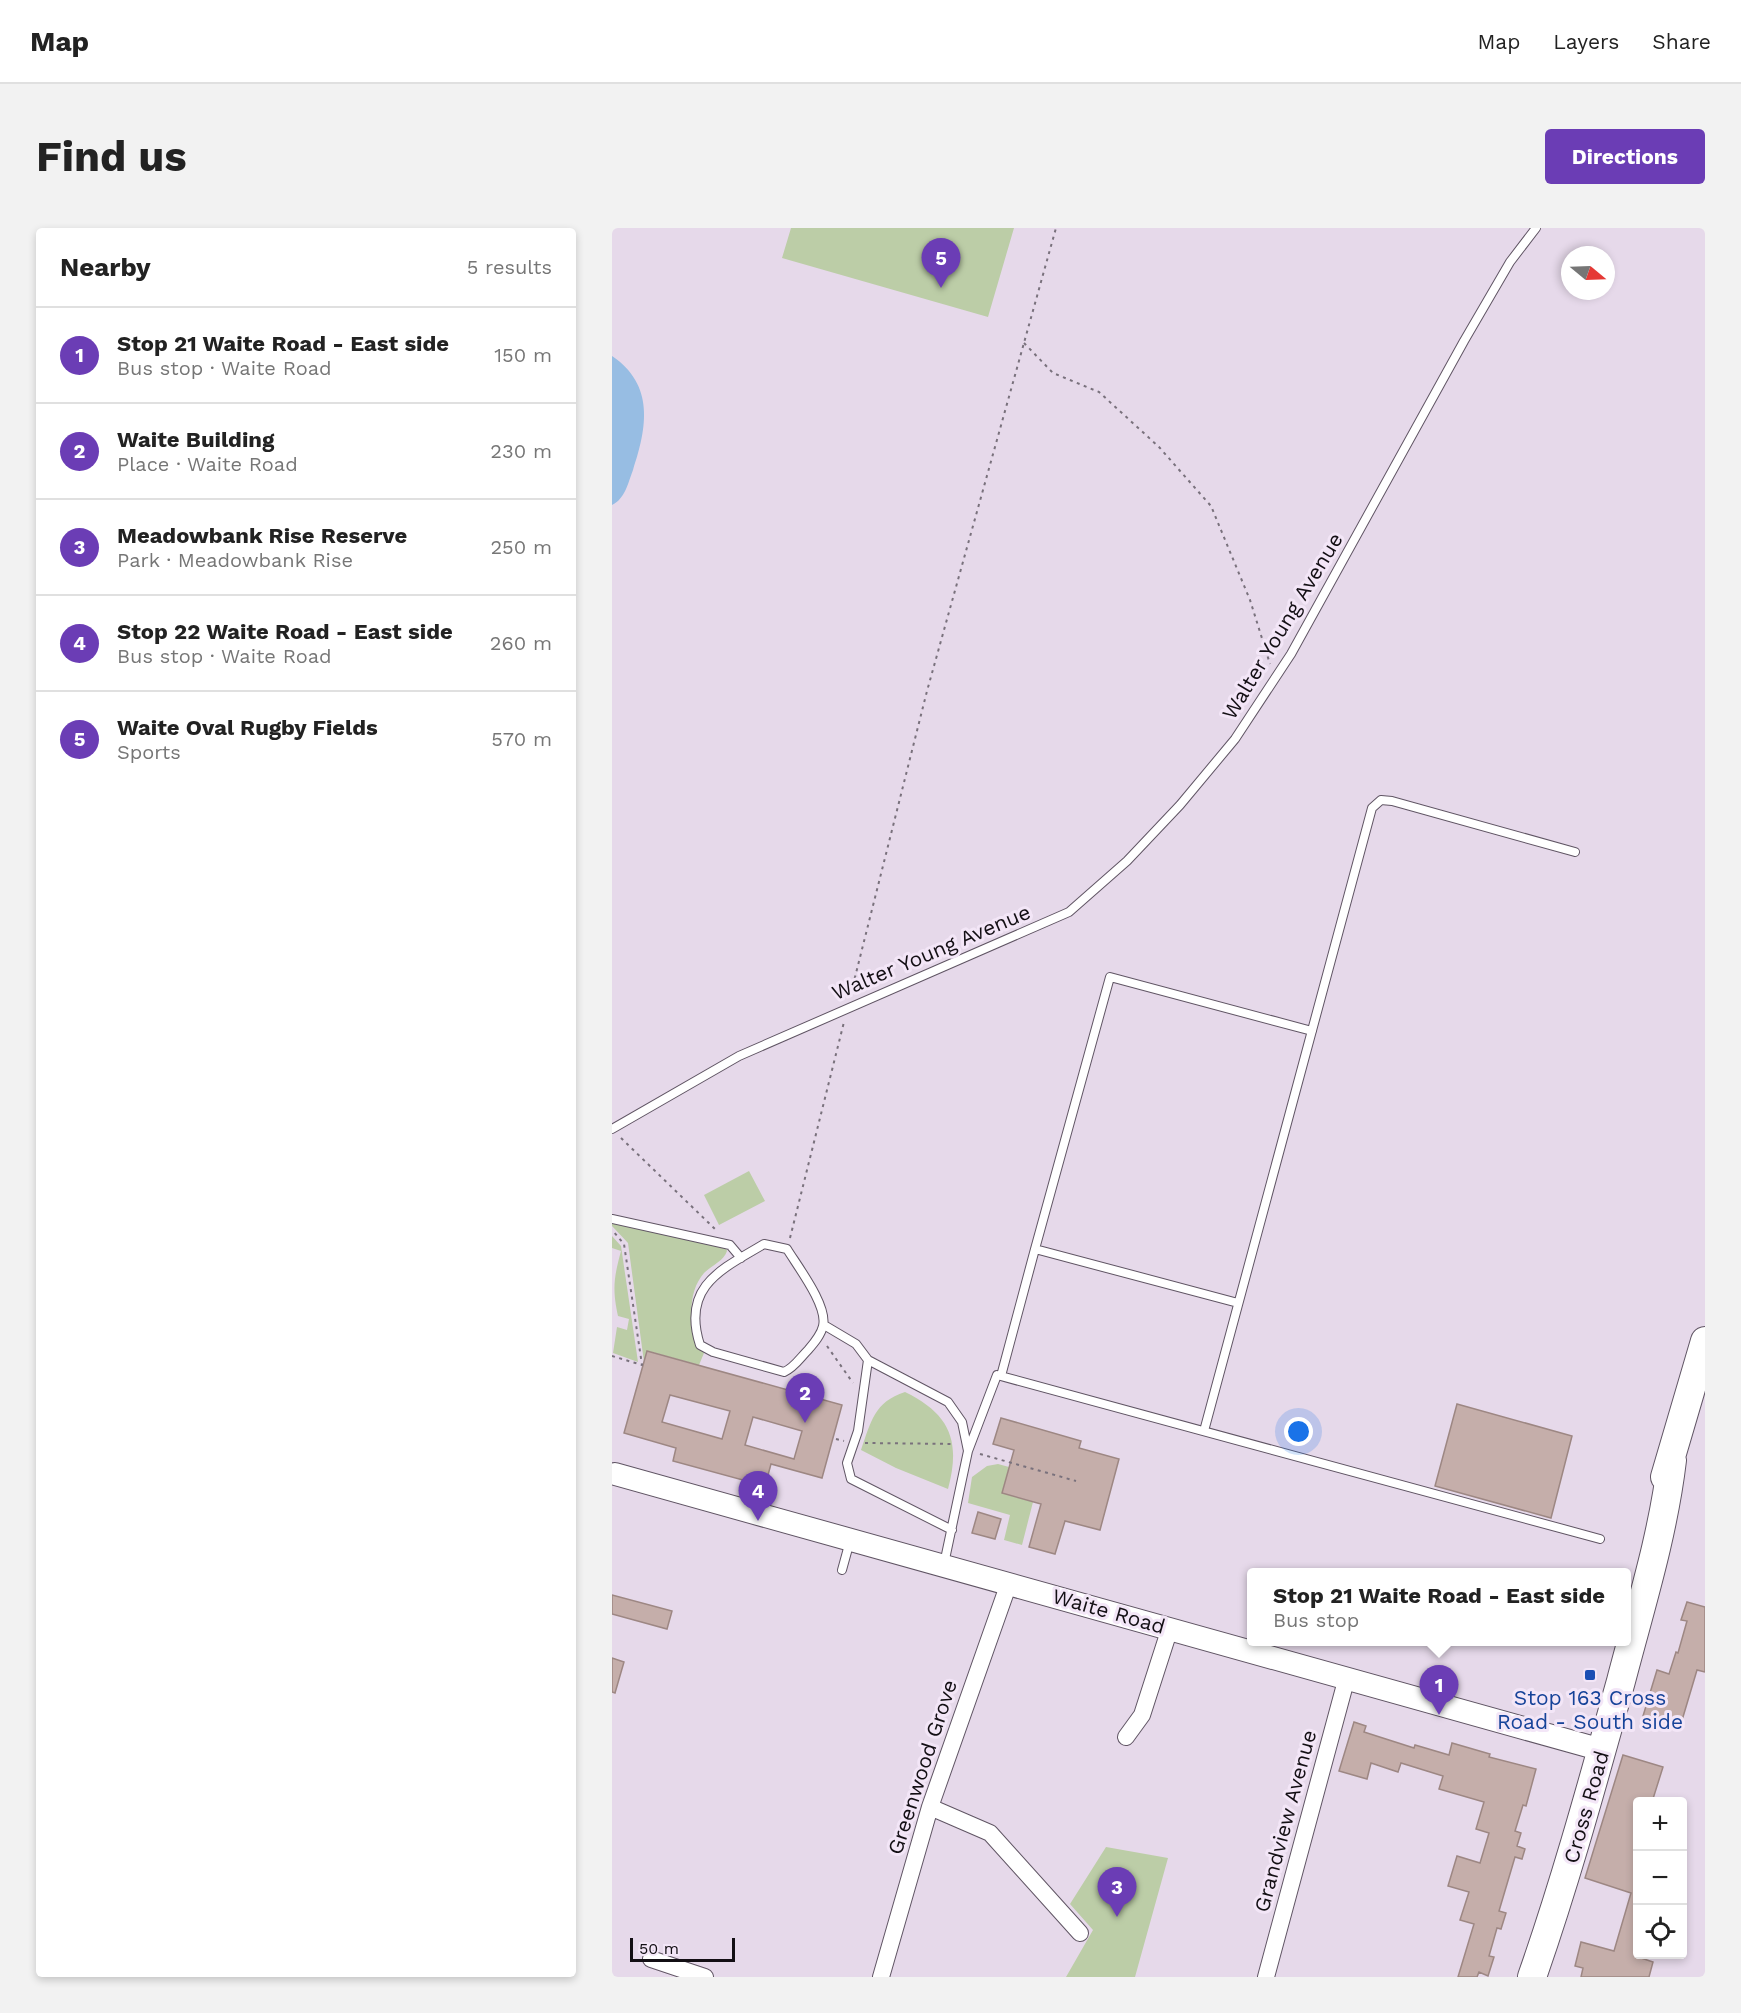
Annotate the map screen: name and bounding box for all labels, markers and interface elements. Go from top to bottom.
text: Map [30,25,89,58]
text: Map [1477,29,1520,54]
text: Layers [1553,29,1619,54]
text: Share [1652,29,1711,54]
button: Directions [1545,129,1705,184]
text: Find us [36,132,187,181]
pin: 5 [922,238,960,288]
north arrow [1561,246,1615,300]
text: Nearby [60,252,151,282]
text: 5 results [467,255,552,279]
text: Stop 21 Waite Road - East side [117,331,449,356]
text: 1 [75,343,84,367]
text: 150 m [494,343,552,367]
text: Bus stop · Waite Road [117,356,332,380]
text: Waite Building [117,427,274,452]
text: 2 [74,439,85,463]
text: 230 m [490,439,552,463]
text: Place · Waite Road [117,452,298,476]
text: Meadowbank Rise Reserve [117,523,407,548]
street label: Walter Young Avenue [1216,528,1348,724]
text: 3 [74,535,85,559]
text: 250 m [490,535,552,559]
text: Park · Meadowbank Rise [117,548,353,572]
text: Stop 22 Waite Road - East side [117,619,453,644]
text: 4 [73,631,86,655]
text: 260 m [490,631,552,655]
text: Bus stop · Waite Road [117,644,332,668]
text: Waite Oval Rugby Fields [117,715,378,740]
text: 5 [74,727,85,751]
text: 570 m [491,727,552,751]
text: Sports [117,740,181,764]
street label: Walter Young Avenue [828,899,1034,1005]
pin: 2 [786,1374,824,1423]
your location [1284,1417,1313,1446]
pin: 4 [738,1472,778,1521]
popup [1247,1568,1631,1646]
street label: Waite Road [1050,1583,1168,1639]
text: Stop 21 Waite Road - East side [1273,1583,1605,1608]
text: Bus stop [1273,1608,1359,1632]
pin: 1 [1420,1666,1458,1715]
marker: Stop 163 Cross Road - South side [1583,1668,1597,1682]
street label: Greenwood Grove [882,1676,962,1858]
place label: Stop 163 Cross Road - South side [1497,1685,1683,1734]
street label: Grandview Avenue [1249,1727,1321,1915]
street label: Cross Road [1558,1748,1614,1866]
map controls [1633,1797,1687,1959]
button: + [1633,1797,1687,1851]
button: − [1633,1851,1687,1905]
pin: 3 [1098,1868,1136,1917]
button: locate [1633,1905,1687,1959]
scale bar [630,1935,735,1962]
text: 50 m [639,1939,679,1958]

